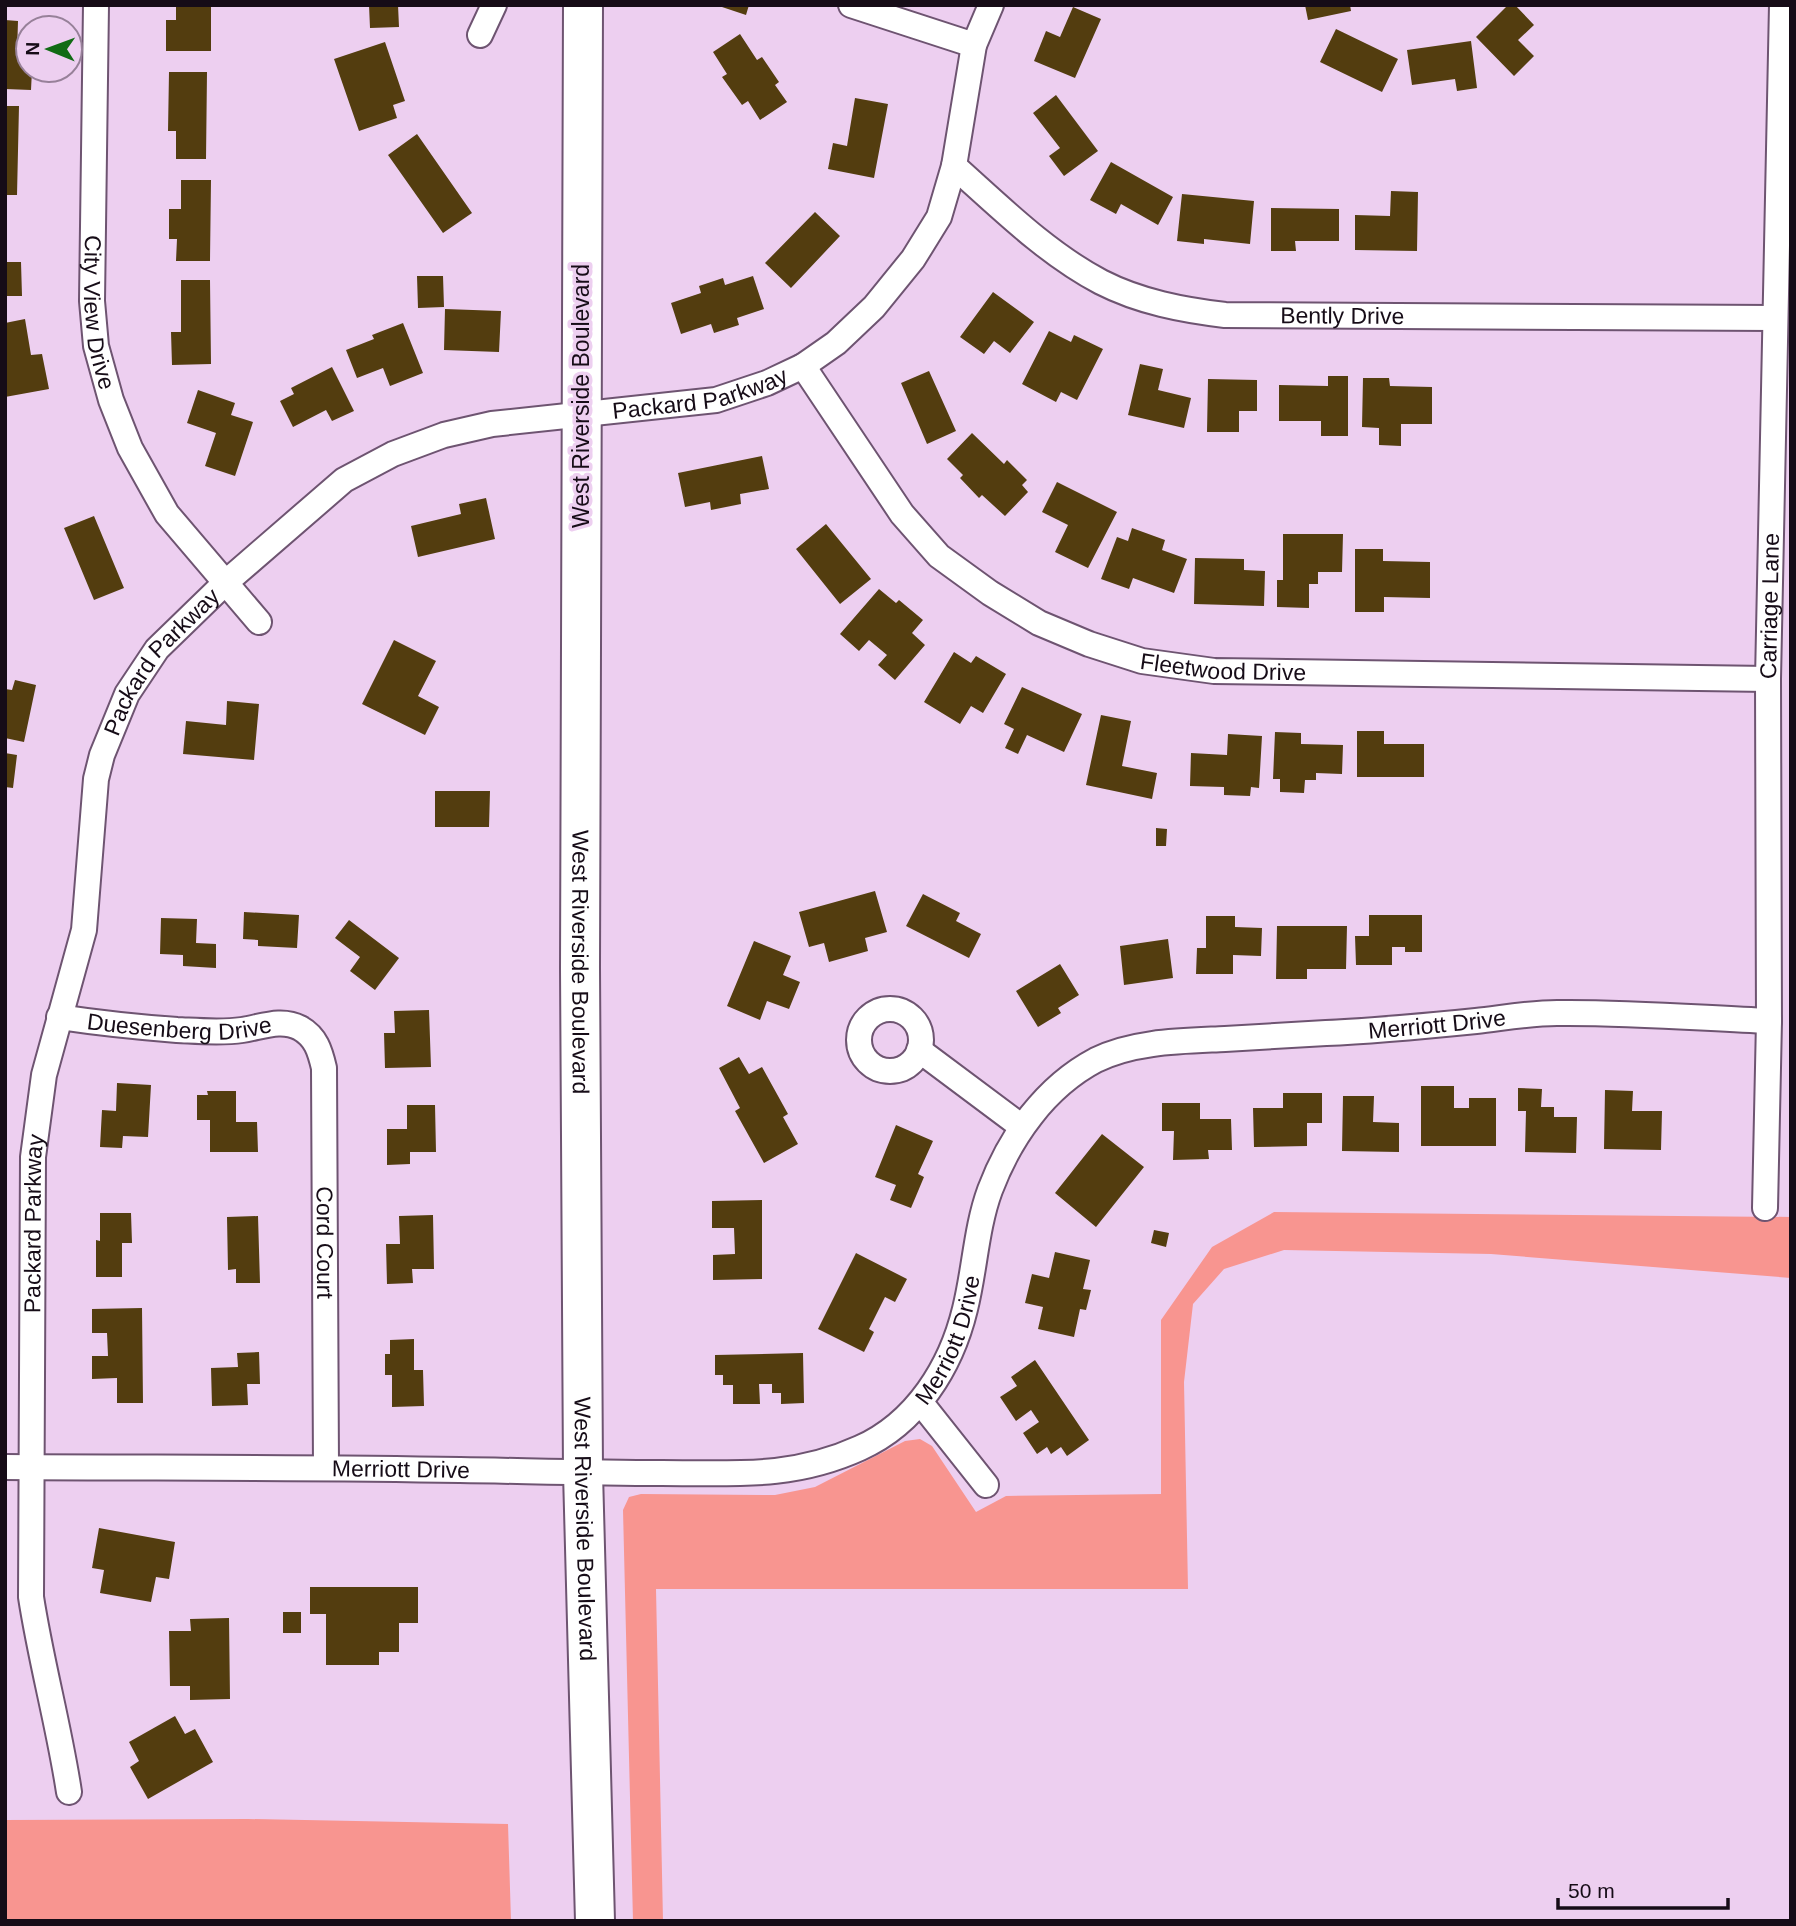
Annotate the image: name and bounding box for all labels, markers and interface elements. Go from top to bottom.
north arrow [14,14,84,84]
text: N [22,42,43,56]
street label: City View Drive [79,235,120,392]
street label: West Riverside Boulevard [568,264,594,528]
street label: Bently Drive [1280,302,1404,329]
street label: Packard Parkway [611,362,792,424]
street label: Carriage Lane [1755,533,1784,679]
street label: Packard Parkway [98,583,225,739]
street label: Fleetwood Drive [1139,648,1306,685]
street label: West Riverside Boulevard [567,830,594,1094]
street label: Merriott Drive [1367,1004,1507,1044]
street label: Duesenberg Drive [86,1008,274,1045]
street label: Packard Parkway [19,1132,49,1313]
street label: Cord Court [312,1186,338,1300]
street label: Merriott Drive [910,1273,985,1410]
street label: West Riverside Boulevard [570,1397,601,1661]
street label: Merriott Drive [332,1455,470,1483]
scale bar [1558,1867,1728,1911]
text: 50 m [1568,1879,1615,1902]

